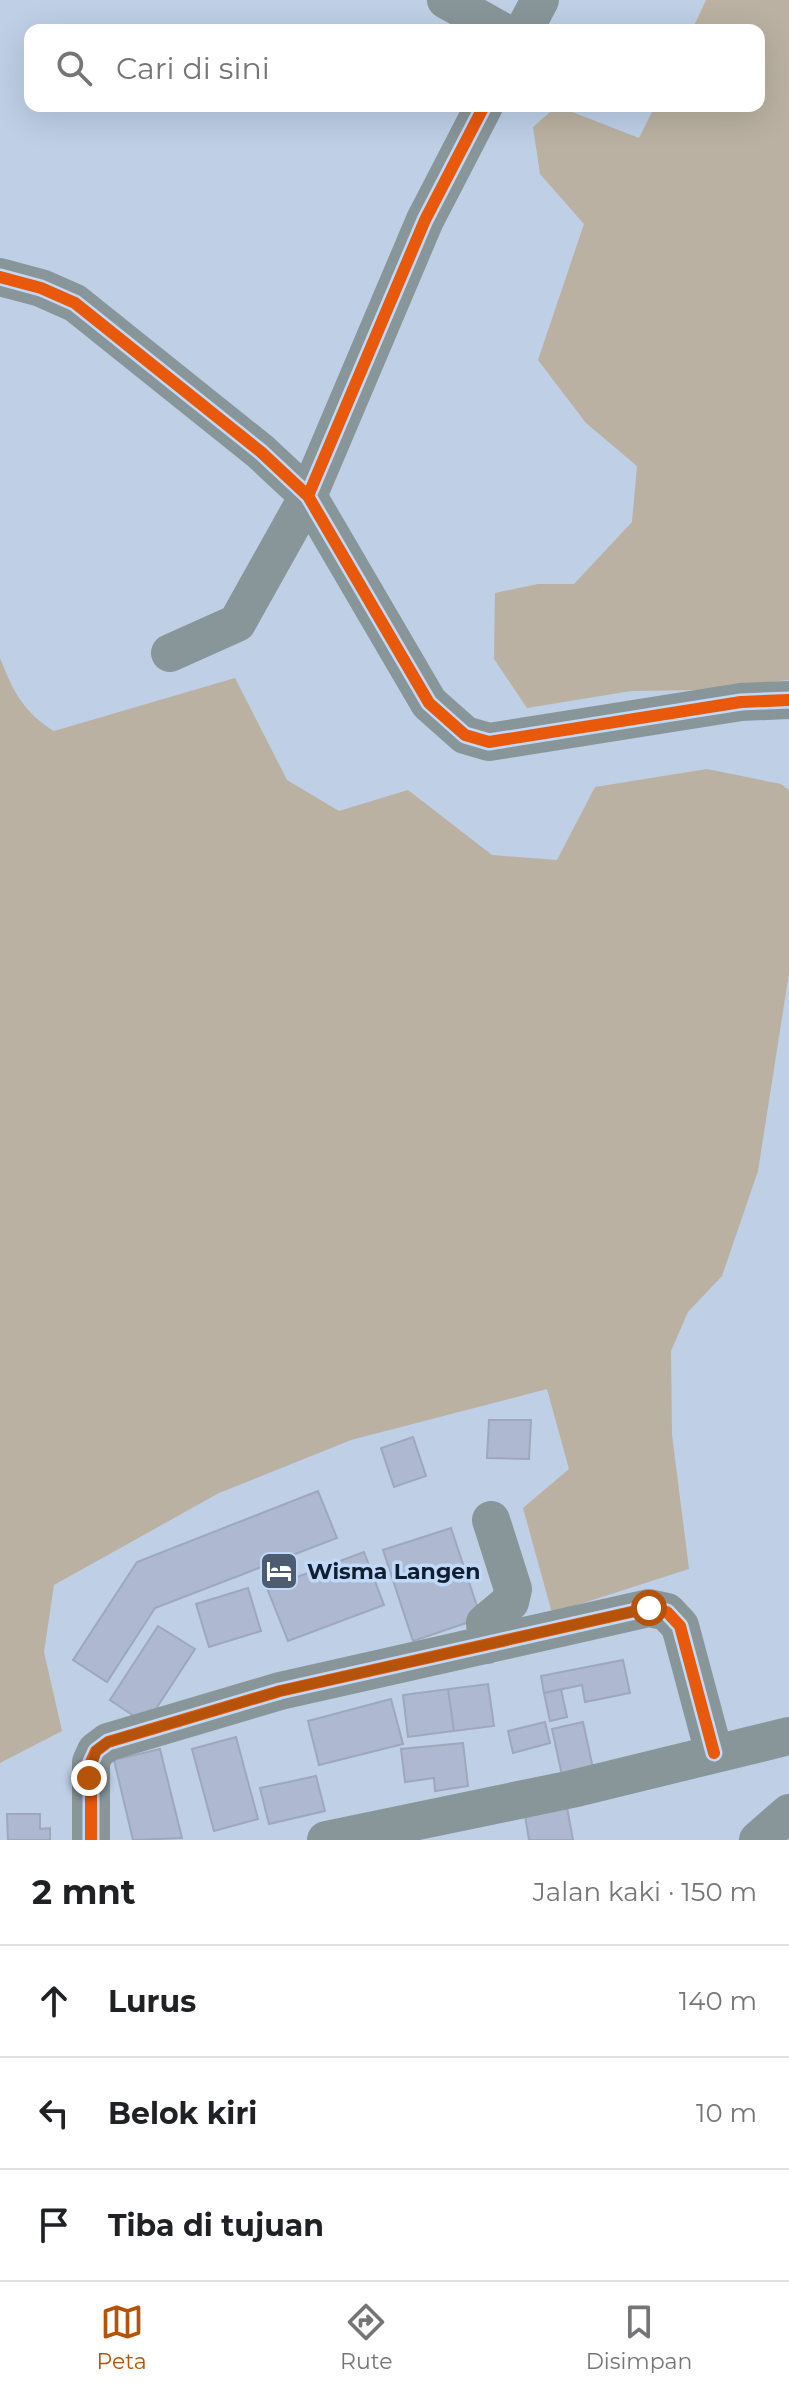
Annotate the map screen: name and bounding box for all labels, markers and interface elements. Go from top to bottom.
search box [24,24,765,112]
icon: search [52,46,96,90]
text: Cari di sini [116,50,270,87]
hotel icon: Wisma Langen [258,1550,300,1592]
place label: Wisma Langen [307,1558,480,1585]
route start [631,1590,667,1626]
route end [71,1760,107,1796]
text: 2 mnt [32,1871,136,1913]
text: Jalan kaki · 150 m [533,1876,757,1908]
icon: ahead [32,1979,76,2023]
text: Lurus [108,1983,196,2020]
text: 140 m [679,1985,757,2017]
icon: left [32,2091,76,2135]
text: Belok kiri [108,2095,257,2132]
text: 10 m [696,2097,757,2129]
icon: arrive [32,2203,76,2247]
text: Tiba di tujuan [108,2207,324,2244]
tab: Peta [97,2300,147,2375]
tab: Rute [340,2300,392,2375]
tab: Disimpan [586,2300,692,2375]

